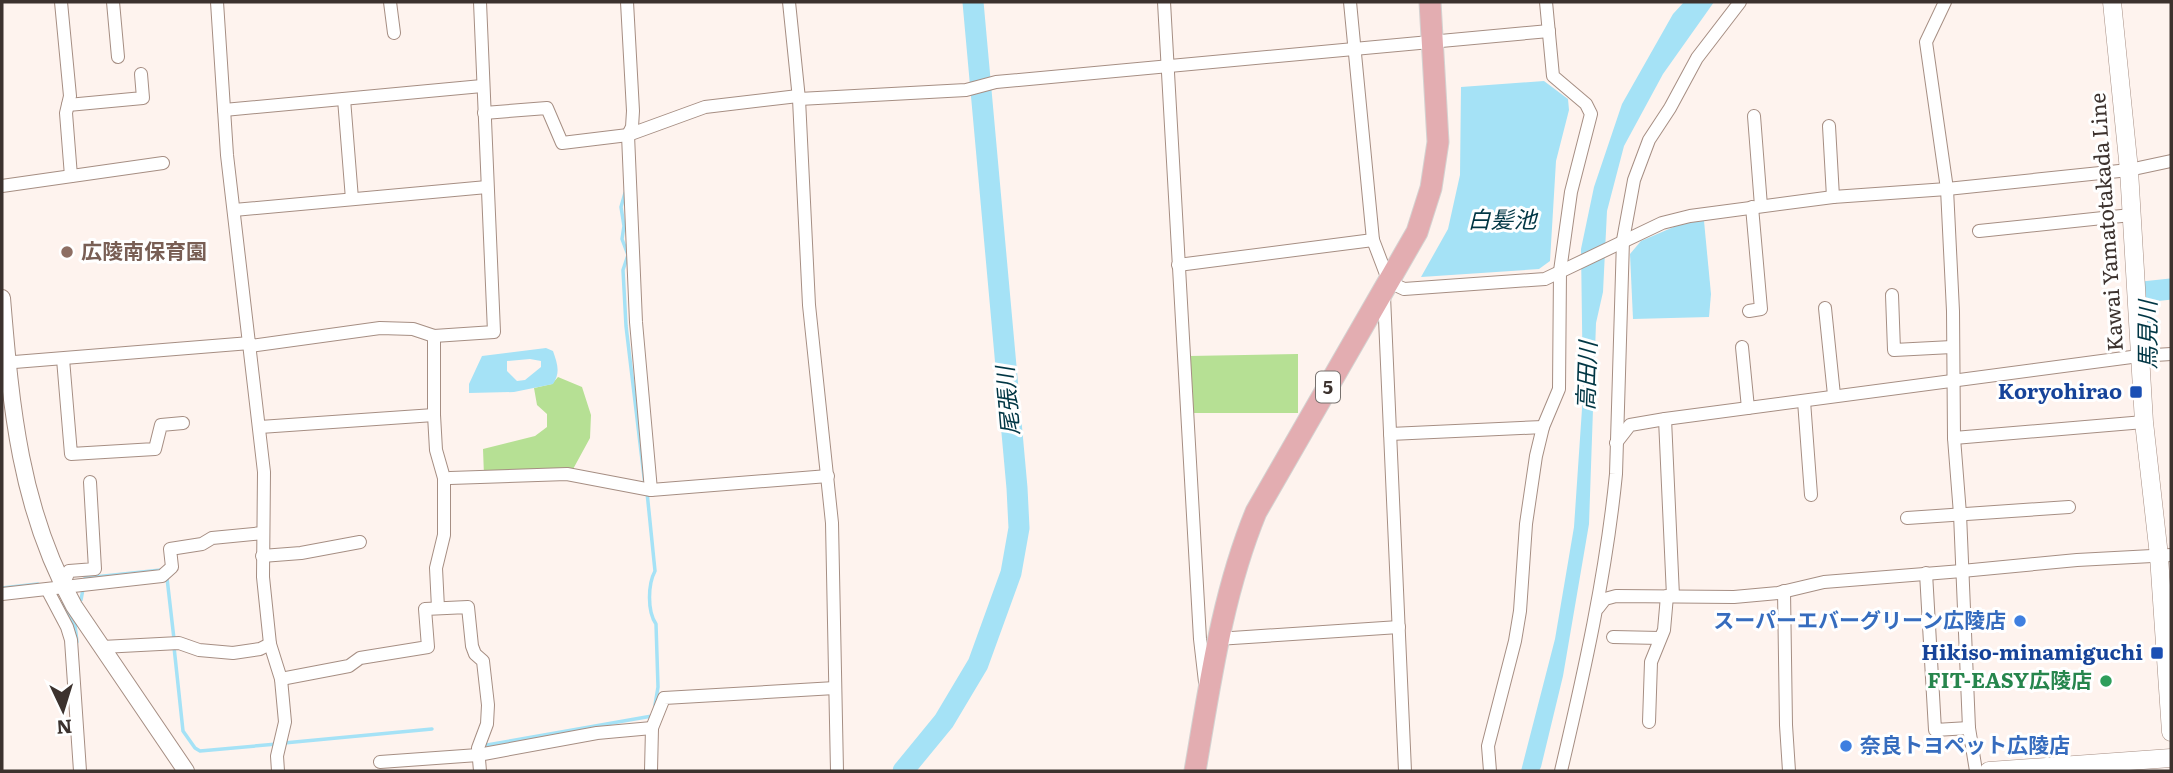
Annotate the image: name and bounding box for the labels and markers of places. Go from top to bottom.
place label: 広陵南保育園 [81,234,207,265]
marker: 広陵南保育園 [59,244,75,260]
place label: Koryohirao [1998,374,2122,405]
marker: Koryohirao [2128,384,2144,400]
place label: スーパーエバーグリーン広陵店 [1713,603,2006,634]
marker: スーパーエバーグリーン広陵店 [2012,613,2028,629]
place label: Hikiso-minamiguchi [1921,635,2143,666]
marker: Hikiso-minamiguchi [2149,645,2165,661]
place label: FIT-EASY広陵店 [1927,663,2092,694]
marker: FIT-EASY広陵店 [2098,673,2114,689]
place label: 奈良トヨペット広陵店 [1860,728,2070,759]
marker: 奈良トヨペット広陵店 [1838,738,1854,754]

